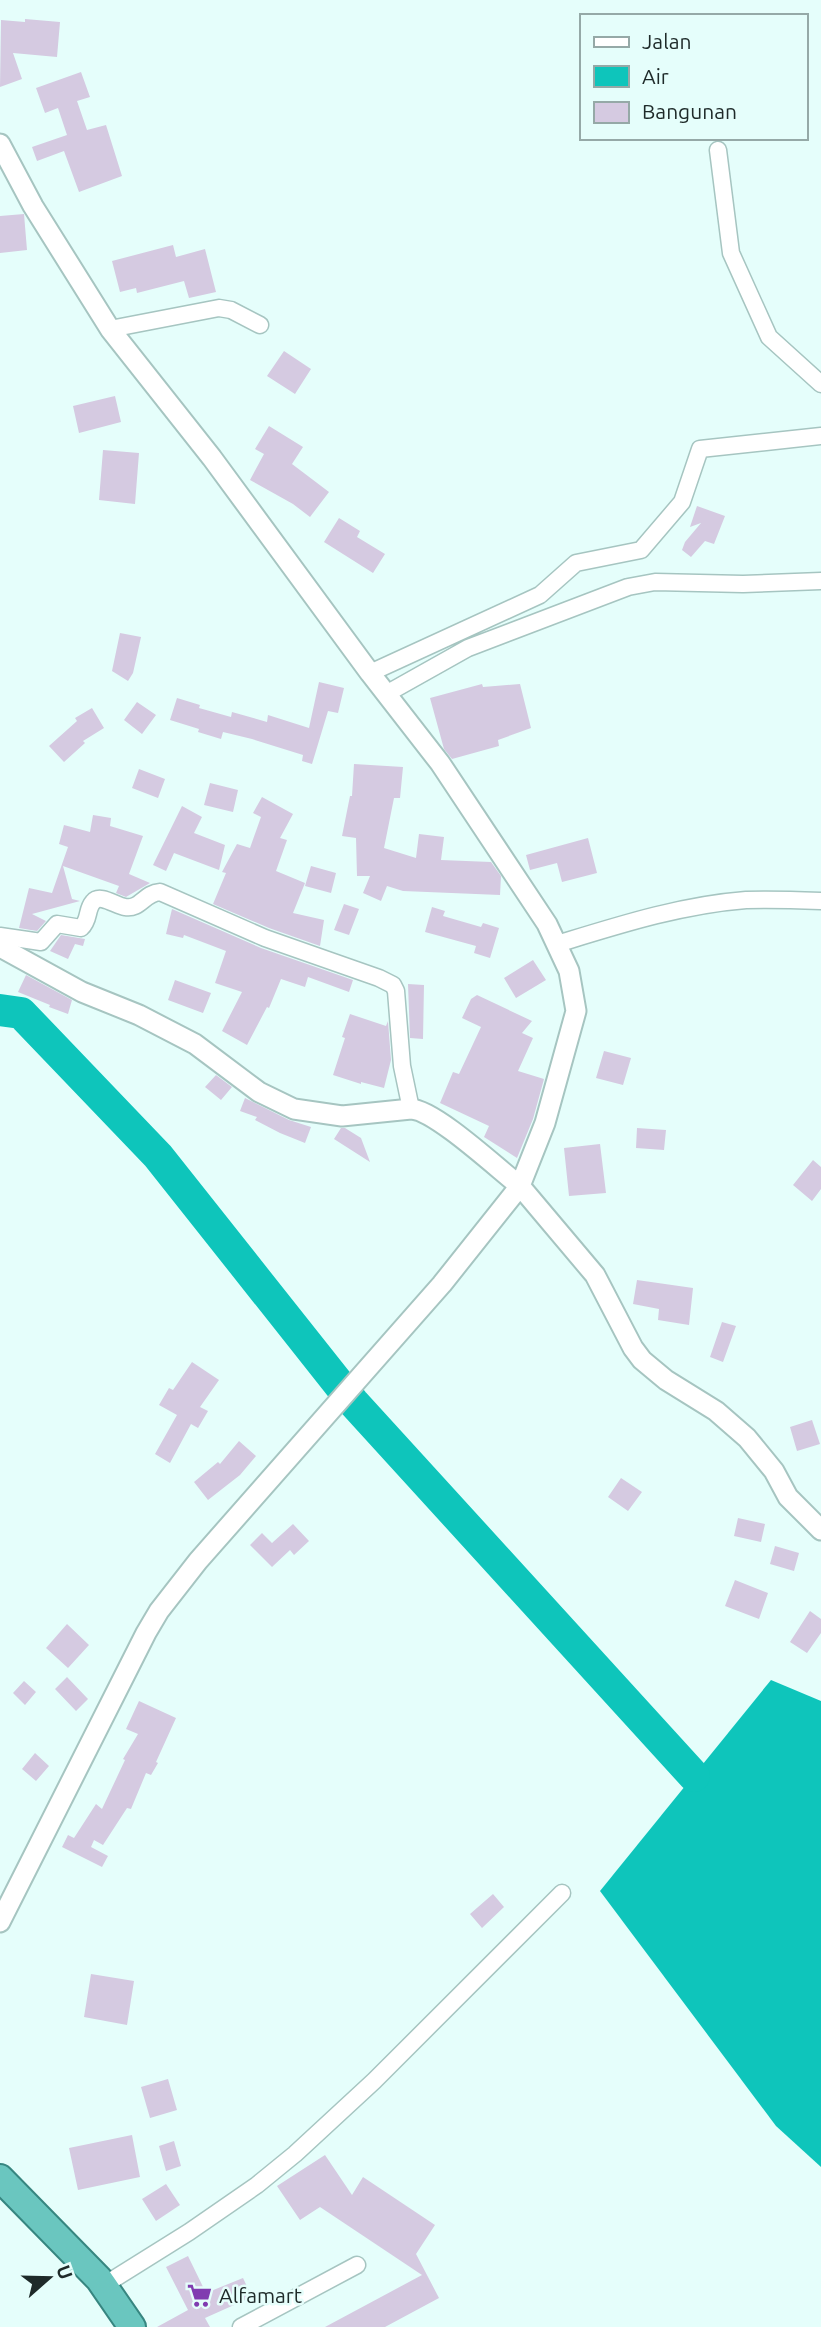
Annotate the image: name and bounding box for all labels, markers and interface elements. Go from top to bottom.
legend [580,14,807,140]
text: Jalan [642,29,691,53]
text: Air [642,64,669,88]
text: Bangunan [642,99,737,123]
north arrow [14,2243,84,2313]
text: U [52,2262,78,2282]
supermarket icon: Alfamart [185,2281,213,2309]
place label: Alfamart [219,2283,302,2307]

